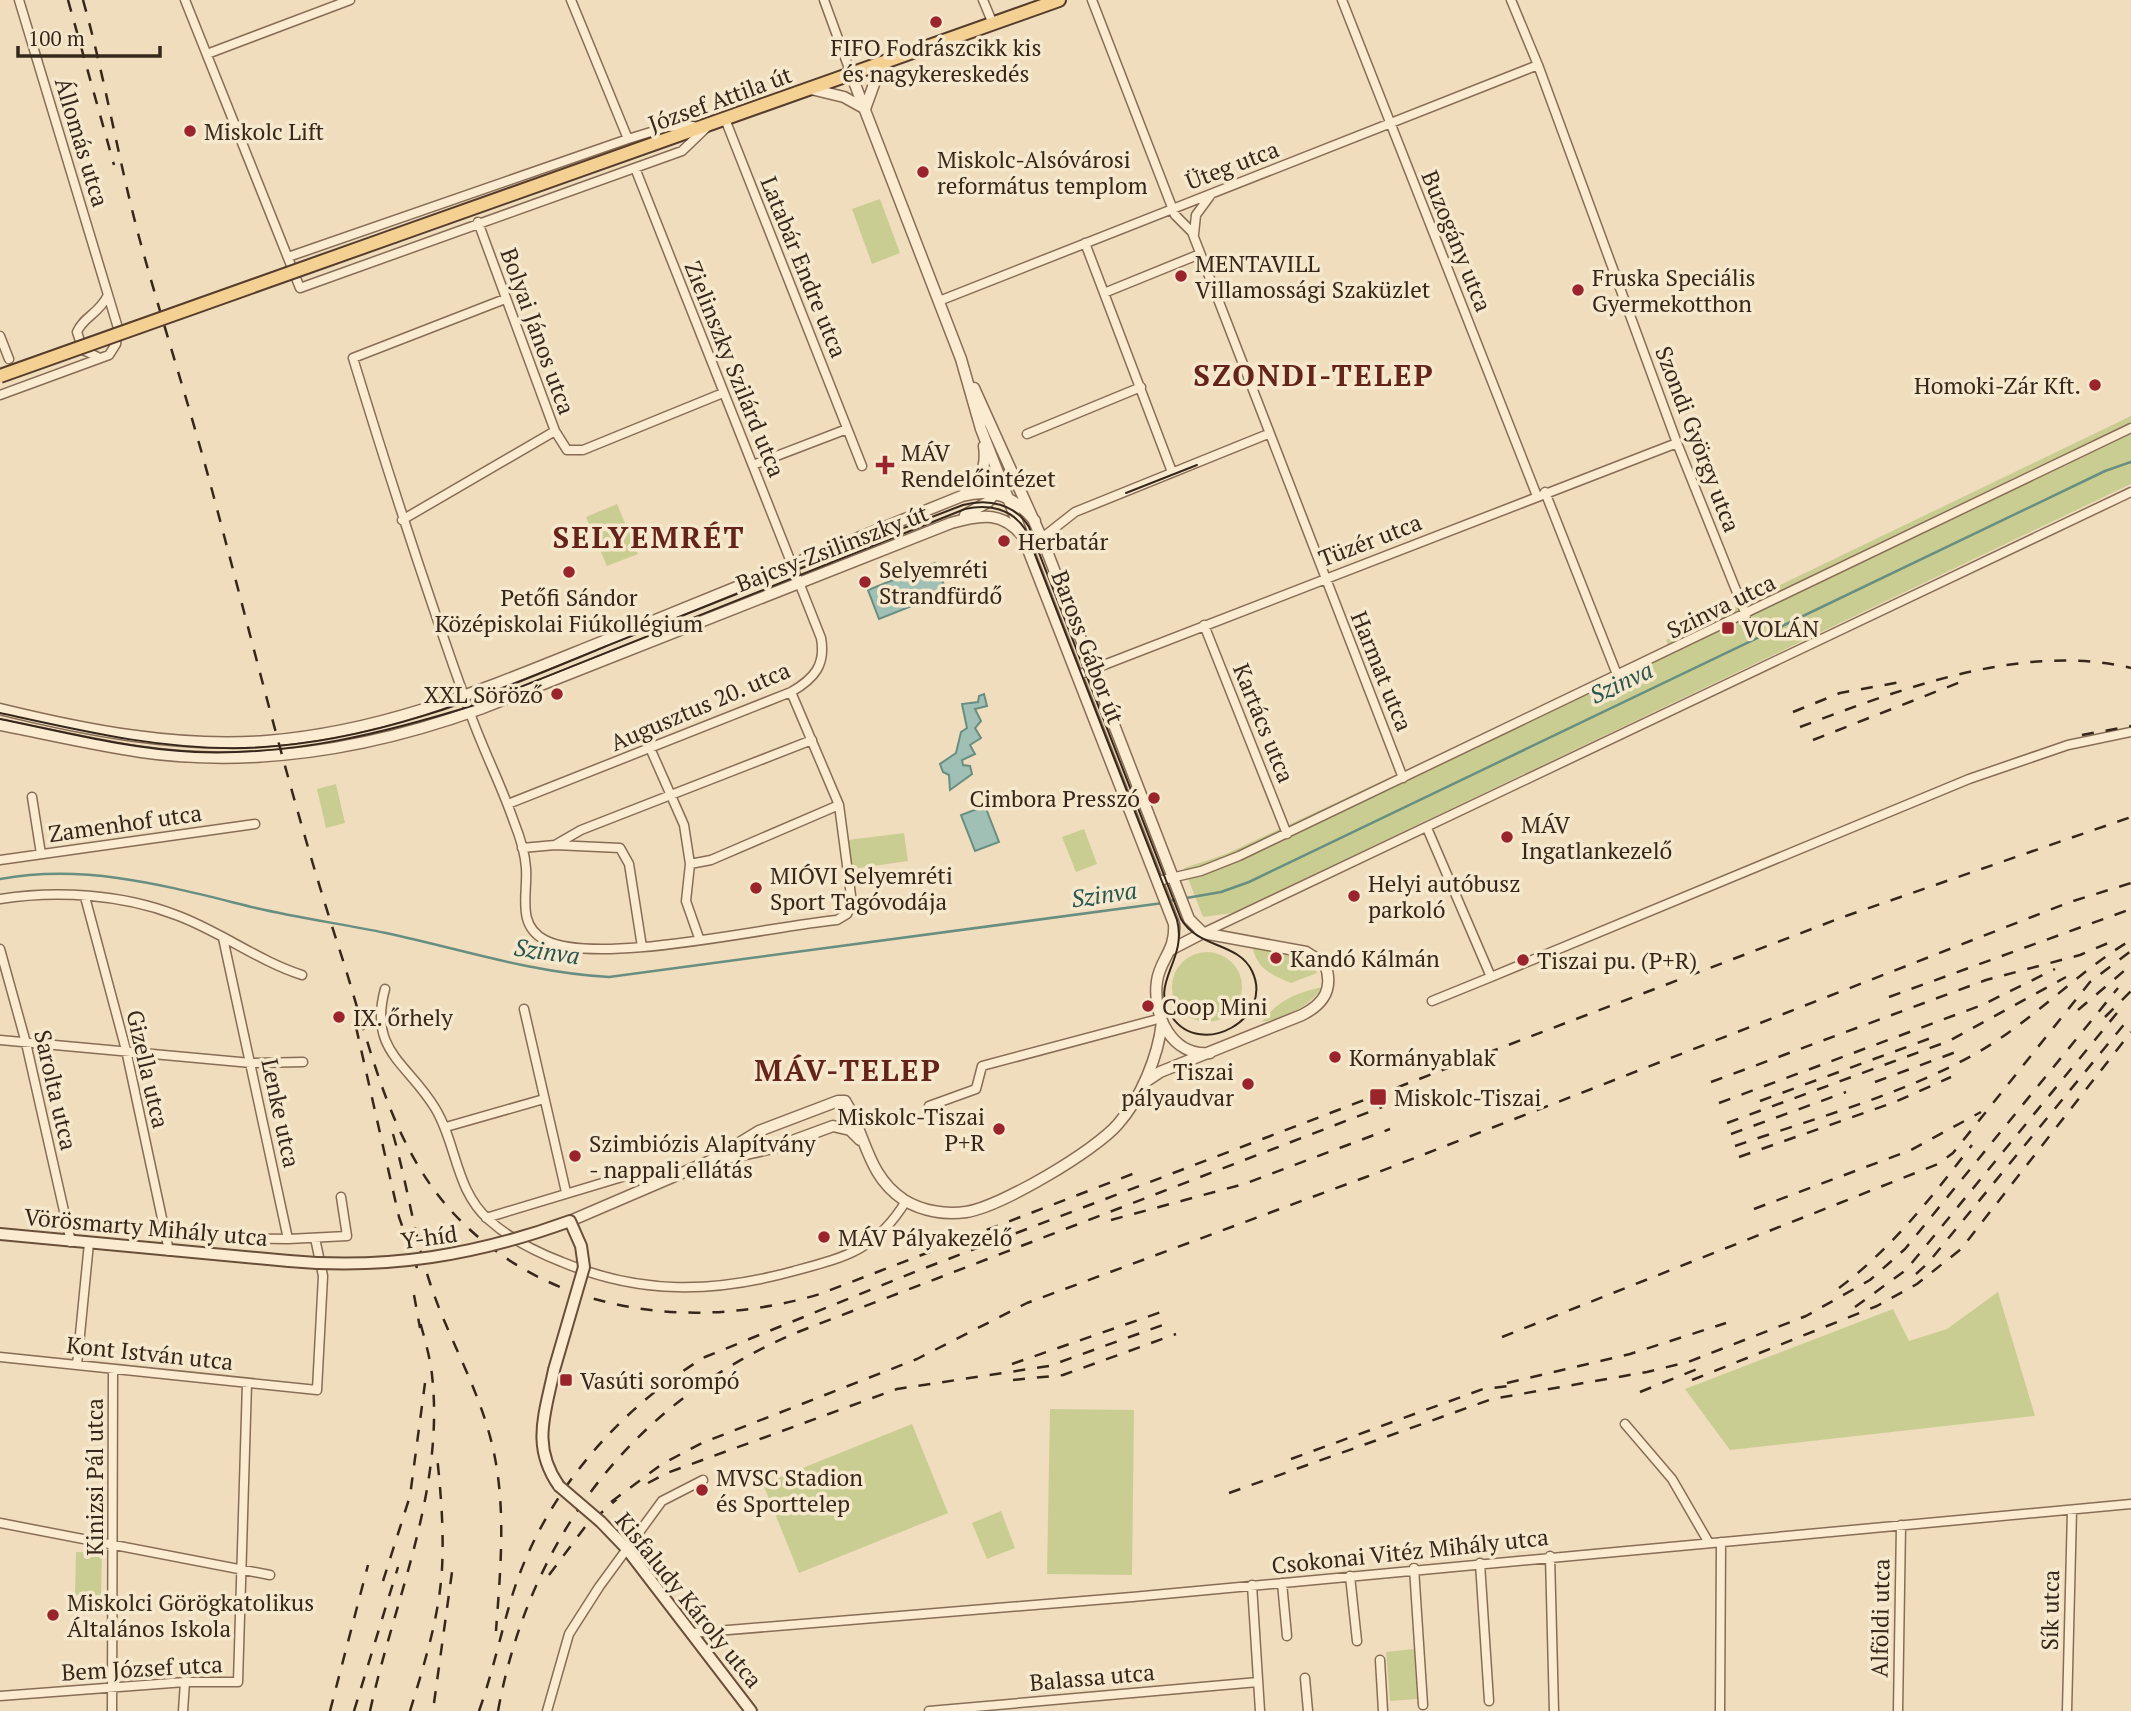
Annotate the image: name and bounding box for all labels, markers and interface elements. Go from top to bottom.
scale bar [18,14,159,58]
marker: FIFO Fodrászcikk kis és nagykereskedés [928,14,944,30]
text: 100 m [28,24,85,52]
place label: FIFO Fodrászcikk kis és nagykereskedés [831,32,1041,89]
street label: József Attila út [644,59,796,139]
street label: Állomás utca [48,74,116,211]
place label: Miskolc Lift [204,116,325,147]
marker: Miskolc Lift [182,123,198,139]
street label: Üteg utca [1181,133,1283,197]
place label: Miskolc-Alsóvárosi református templom [937,144,1148,201]
marker: Miskolc-Alsóvárosi református templom [915,164,931,180]
street label: Buzogány utca [1415,166,1500,317]
street label: Latabár Endre utca [754,172,855,363]
street label: Bolyai János utca [494,243,583,419]
place label: MENTAVILL Villamossági Szaküzlet [1195,248,1431,305]
street label: Zielinszky Szilárd utca [677,256,793,482]
place label: Fruska Speciális Gyermekotthon [1592,262,1756,319]
marker: MENTAVILL Villamossági Szaküzlet [1173,268,1189,284]
marker: Fruska Speciális Gyermekotthon [1570,282,1586,298]
street label: Szondi György utca [1648,342,1748,537]
district label: SZONDI-TELEP [1193,355,1435,395]
place label: Homoki-Zár Kft. [1914,370,2081,401]
marker: Homoki-Zár Kft. [2087,377,2103,393]
place label: MÁV Rendelőintézet [901,437,1056,494]
marker: MÁV Rendelőintézet [875,455,895,475]
street label: Bajcsy-Zsilinszky út [732,497,933,599]
street label: Tüzér utca [1314,506,1426,574]
district label: SELYEMRÉT [553,517,745,557]
place label: Herbatár [1018,526,1108,557]
marker: Herbatár [996,533,1012,549]
place label: Selyemréti Strandfürdő [879,554,1002,611]
marker: Petőfi Sándor Középiskolai Fiúkollégium [561,564,577,580]
street label: Baross Gábor út [1045,566,1132,728]
street label: Szinva utca [1662,566,1781,646]
marker: Selyemréti Strandfürdő [857,574,873,590]
place label: Petőfi Sándor Középiskolai Fiúkollégium [435,582,703,639]
street label: Harmat utca [1344,606,1420,736]
place label: VOLÁN [1742,613,1819,644]
marker: VOLÁN [1720,620,1736,636]
water label: Szinva [1584,653,1658,711]
street label: Augusztus 20. utca [605,654,795,758]
street label: Kartács utca [1226,659,1302,787]
place label: XXL Söröző [424,679,543,710]
marker: XXL Söröző [549,686,565,702]
place label: Cimbora Presszó [969,783,1140,814]
marker: Cimbora Presszó [1146,790,1162,806]
street label: Zamenhof utca [46,797,204,849]
place label: MÁV Ingatlankezelő [1521,809,1672,866]
marker: MÁV Ingatlankezelő [1499,829,1515,845]
place label: MIÓVI Selyemréti Sport Tagóvodája [770,860,953,917]
place label: Helyi autóbusz parkoló [1368,868,1520,925]
water label: Szinva [1069,874,1139,914]
marker: MIÓVI Selyemréti Sport Tagóvodája [748,880,764,896]
marker: Helyi autóbusz parkoló [1346,888,1362,904]
water label: Szinva [512,931,582,971]
place label: Kandó Kálmán [1290,943,1440,974]
place label: Tiszai pu. (P+R) [1537,945,1697,976]
marker: Kandó Kálmán [1268,950,1284,966]
marker: Tiszai pu. (P+R) [1515,952,1531,968]
place label: Coop Mini [1162,991,1268,1022]
marker: Coop Mini [1140,998,1156,1014]
place label: IX. őrhely [353,1002,453,1033]
street label: Gizella utca [119,1007,177,1132]
marker: IX. őrhely [331,1009,347,1025]
street label: Sarolta utca [27,1027,85,1153]
place label: Kormányablak [1349,1042,1496,1073]
marker: Kormányablak [1327,1049,1343,1065]
district label: MÁV-TELEP [754,1050,942,1090]
street label: Lenke utca [254,1056,308,1171]
place label: Tiszai pályaudvar [1121,1056,1234,1113]
marker: Tiszai pályaudvar [1240,1076,1256,1092]
place label: Miskolc-Tiszai [1394,1082,1542,1113]
marker: Miskolc-Tiszai [1368,1087,1388,1107]
place label: Miskolc-Tiszai P+R [838,1101,985,1158]
marker: Miskolc-Tiszai P+R [991,1121,1007,1137]
place label: Szimbiózis Alapítvány - nappali ellátás [589,1128,816,1185]
marker: Szimbiózis Alapítvány - nappali ellátás [567,1148,583,1164]
street label: Vörösmarty Mihály utca [23,1201,270,1253]
street label: Y-híd [399,1218,459,1256]
place label: MÁV Pályakezelő [838,1222,1012,1253]
marker: MÁV Pályakezelő [816,1229,832,1245]
street label: Kont István utca [65,1329,235,1377]
place label: Vasúti sorompó [580,1365,740,1396]
marker: Vasúti sorompó [558,1372,574,1388]
street label: Kinizsi Pál utca [79,1398,110,1556]
place label: MVSC Stadion és Sporttelep [716,1462,863,1519]
marker: MVSC Stadion és Sporttelep [694,1482,710,1498]
street label: Kisfaludy Károly utca [609,1506,770,1695]
street label: Csokonai Vitéz Mihály utca [1270,1521,1550,1581]
street label: Alföldi utca [1863,1558,1897,1678]
street label: Sík utca [2034,1569,2066,1651]
place label: Miskolci Görögkatolikus Általános Iskola [67,1587,314,1644]
marker: Miskolci Görögkatolikus Általános Iskola [45,1607,61,1623]
street label: Bem József utca [60,1648,224,1688]
street label: Balassa utca [1028,1656,1156,1698]

